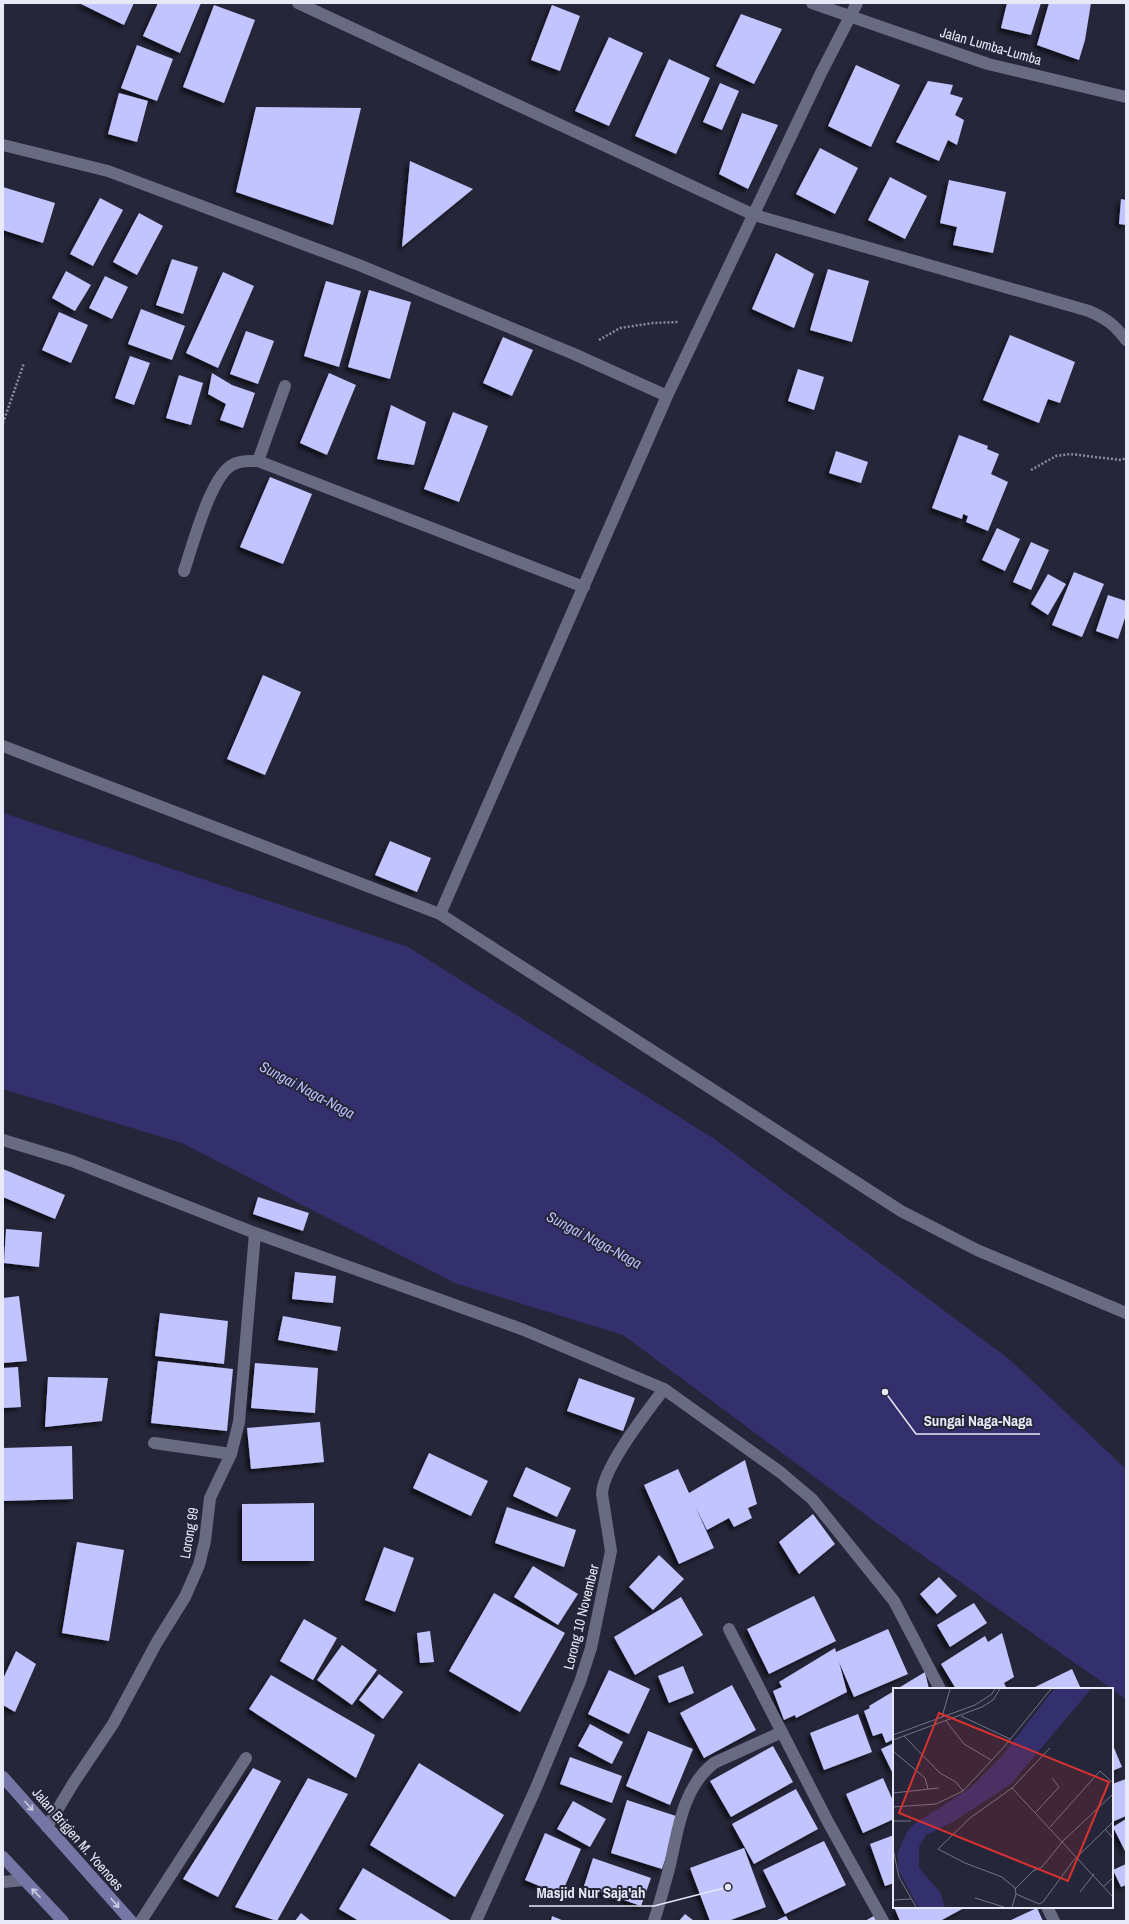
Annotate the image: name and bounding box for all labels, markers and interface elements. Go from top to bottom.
street label: Jalan Lumba-Lumba [938,23,1044,69]
water label: Sungai Naga-Naga [256,1056,359,1124]
water label: Sungai Naga-Naga [543,1206,646,1274]
callout: Sungai Naga-Naga [916,1407,1040,1434]
text: Sungai Naga-Naga [924,1410,1032,1431]
street label: Lorong 99 [176,1506,202,1560]
street label: Lorong 10 November [559,1562,603,1671]
inset map [893,1688,1113,1908]
street label: Jalan Brigjen M. Yoenoes [28,1784,128,1894]
one-way arrow [24,1801,33,1811]
callout: Masjid Nur Saja'ah [529,1879,654,1906]
text: Masjid Nur Saja'ah [537,1882,645,1903]
one-way arrow [31,1888,41,1898]
one-way arrow [110,1898,120,1908]

